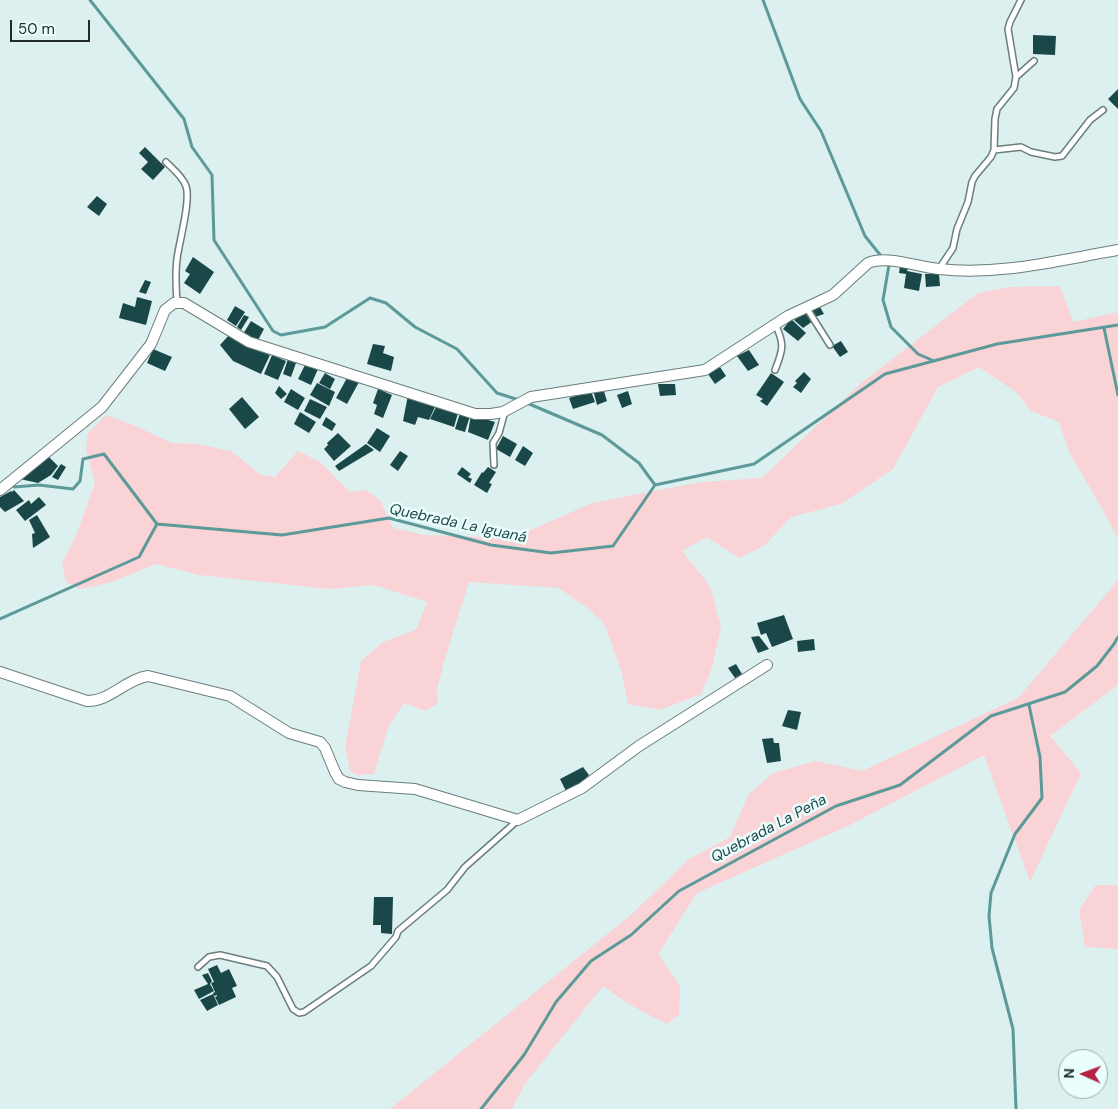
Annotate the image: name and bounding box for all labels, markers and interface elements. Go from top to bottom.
scale bar [12,10,92,42]
text: 50 m [18,19,55,39]
water label: Quebrada La Iguaná [388,501,528,547]
water label: Quebrada La Peña [708,791,830,867]
north arrow [1058,1049,1108,1099]
text: N [1060,1068,1078,1079]

